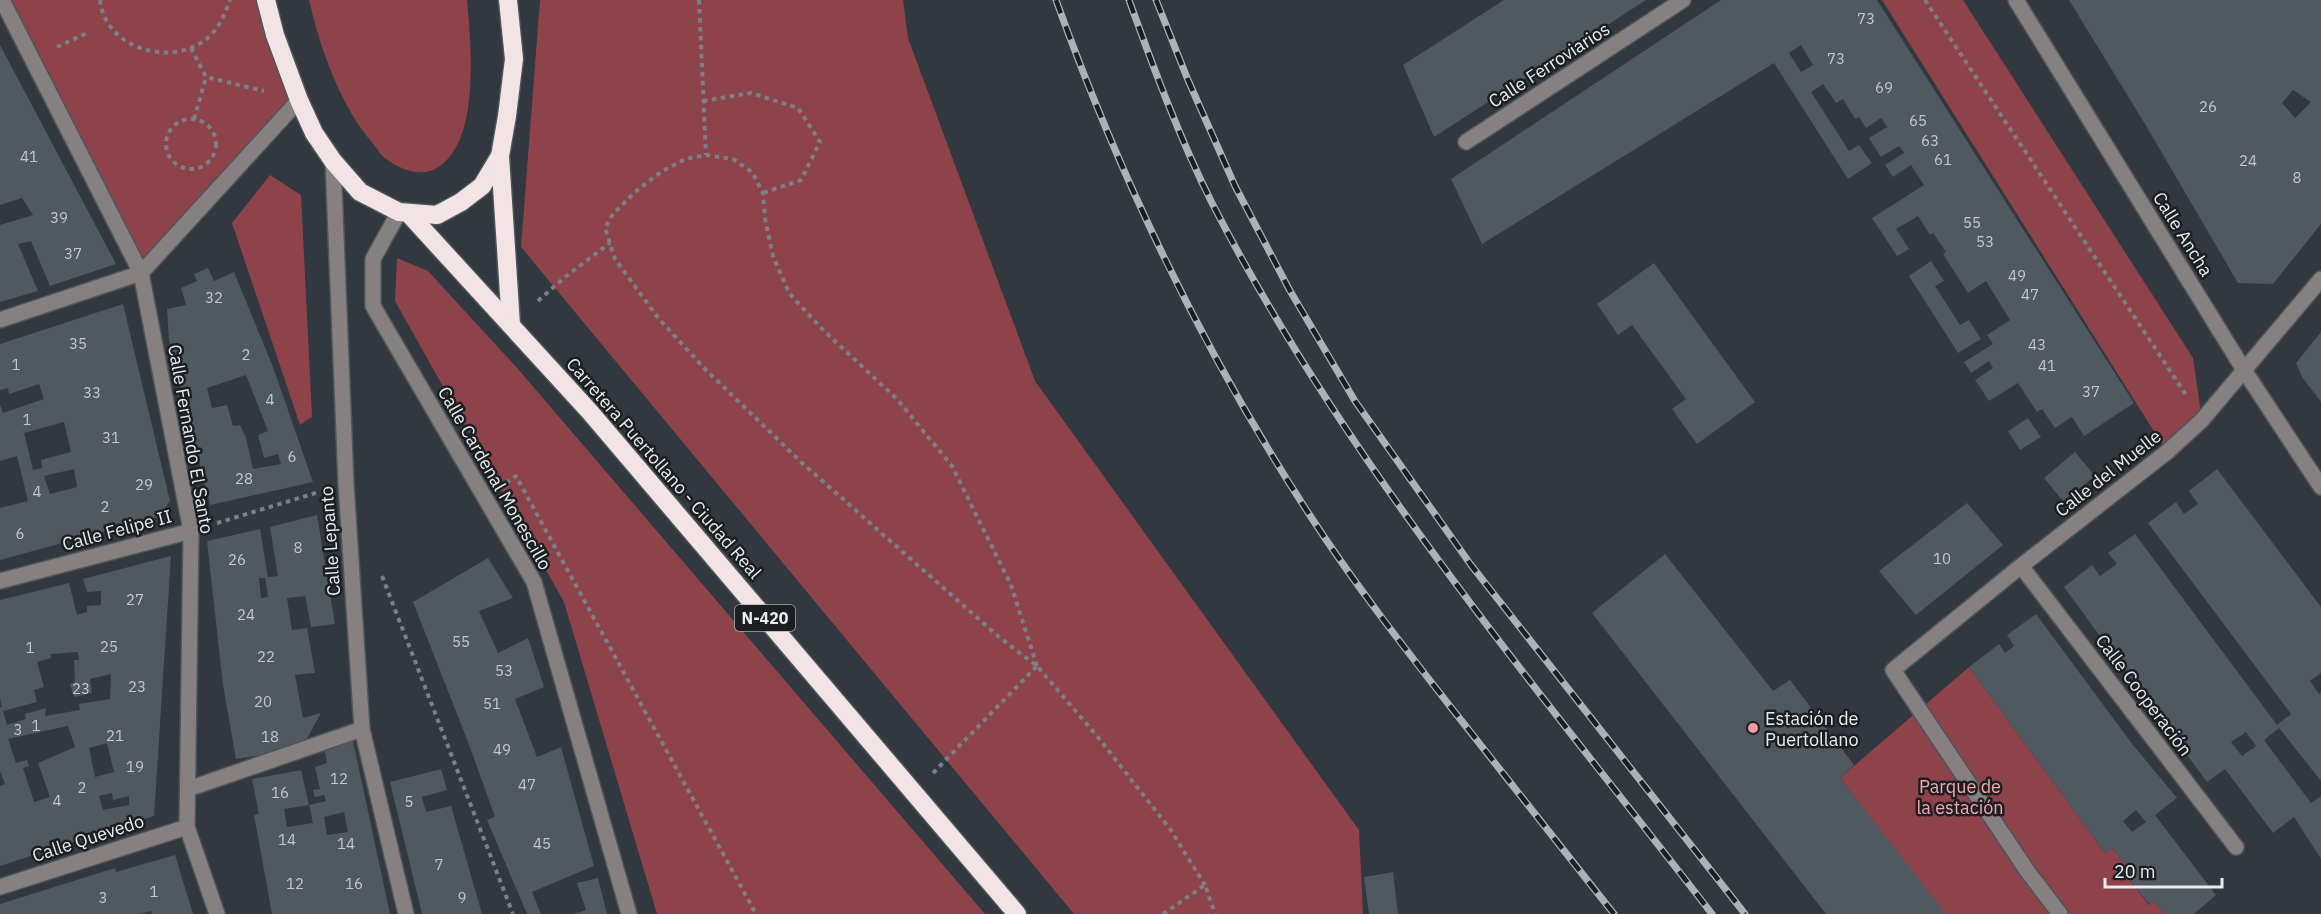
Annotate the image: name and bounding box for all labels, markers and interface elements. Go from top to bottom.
house number: 73 [1857,9,1875,28]
street label: Calle Ferroviarios [1484,17,1614,113]
house number: 73 [1827,49,1845,68]
house number: 69 [1875,78,1893,97]
house number: 26 [2199,97,2217,116]
house number: 65 [1909,111,1927,130]
house number: 63 [1921,131,1939,150]
house number: 41 [20,147,38,166]
house number: 61 [1934,150,1952,169]
house number: 24 [2239,151,2257,170]
house number: 8 [2292,168,2302,187]
street label: Calle Ancha [2148,188,2218,281]
house number: 39 [50,208,68,227]
house number: 55 [1963,213,1981,232]
house number: 53 [1976,232,1994,251]
house number: 37 [64,244,82,263]
house number: 49 [2008,266,2026,285]
house number: 47 [2021,285,2039,304]
house number: 32 [205,288,223,307]
house number: 35 [69,334,87,353]
house number: 43 [2028,335,2046,354]
street label: Calle Fernando El Santo [163,343,219,535]
house number: 2 [241,345,251,364]
street label: Carretera Puertollano - Ciudad Real [562,353,767,584]
house number: 1 [11,355,21,374]
house number: 41 [2038,356,2056,375]
street label: Calle Cardenal Monescillo [433,382,557,574]
house number: 37 [2082,382,2100,401]
house number: 33 [83,383,101,402]
house number: 4 [265,390,275,409]
house number: 1 [22,410,32,429]
street label: Calle del Muelle [2050,424,2166,522]
house number: 31 [102,428,120,447]
house number: 6 [287,447,297,466]
house number: 28 [235,469,253,488]
house number: 29 [135,475,153,494]
house number: 4 [32,482,42,501]
street label: Calle Lepanto [315,485,345,597]
house number: 2 [100,497,110,516]
street label: Calle Felipe II [60,504,174,556]
house number: 6 [15,524,25,543]
house number: 8 [293,538,303,557]
house number: 10 [1933,549,1951,568]
house number: 26 [228,550,246,569]
house number: 27 [126,590,144,609]
house number: 24 [237,605,255,624]
road number: N-420 [735,605,795,631]
street label: Calle Cooperación [2091,630,2197,760]
house number: 55 [452,632,470,651]
house number: 25 [100,637,118,656]
house number: 1 [25,638,35,657]
house number: 22 [257,647,275,666]
house number: 53 [495,661,513,680]
house number: 23 [128,677,146,696]
house number: 23 [72,679,90,698]
house number: 20 [254,692,272,711]
house number: 51 [483,694,501,713]
place label: Estación de Puertollano [1765,707,1859,751]
house number: 1 [31,716,41,735]
house number: 3 [13,720,23,739]
marker: Estación de Puertollano [1746,721,1760,735]
house number: 21 [106,726,124,745]
house number: 18 [261,727,279,746]
house number: 49 [493,740,511,759]
house number: 19 [126,757,144,776]
house number: 12 [330,769,348,788]
house number: 47 [518,775,536,794]
park label: Parque de la estación [1916,775,2004,819]
house number: 2 [77,778,87,797]
house number: 16 [271,783,289,802]
house number: 4 [52,791,62,810]
house number: 5 [404,792,414,811]
street label: Calle Quevedo [29,809,147,867]
house number: 14 [278,830,296,849]
house number: 14 [337,834,355,853]
house number: 45 [533,834,551,853]
scale bar [2105,851,2222,889]
house number: 7 [434,855,444,874]
text: 20 m [2114,860,2156,883]
house number: 12 [286,874,304,893]
house number: 16 [345,874,363,893]
house number: 1 [149,882,159,901]
house number: 3 [98,888,108,907]
house number: 9 [457,888,467,907]

